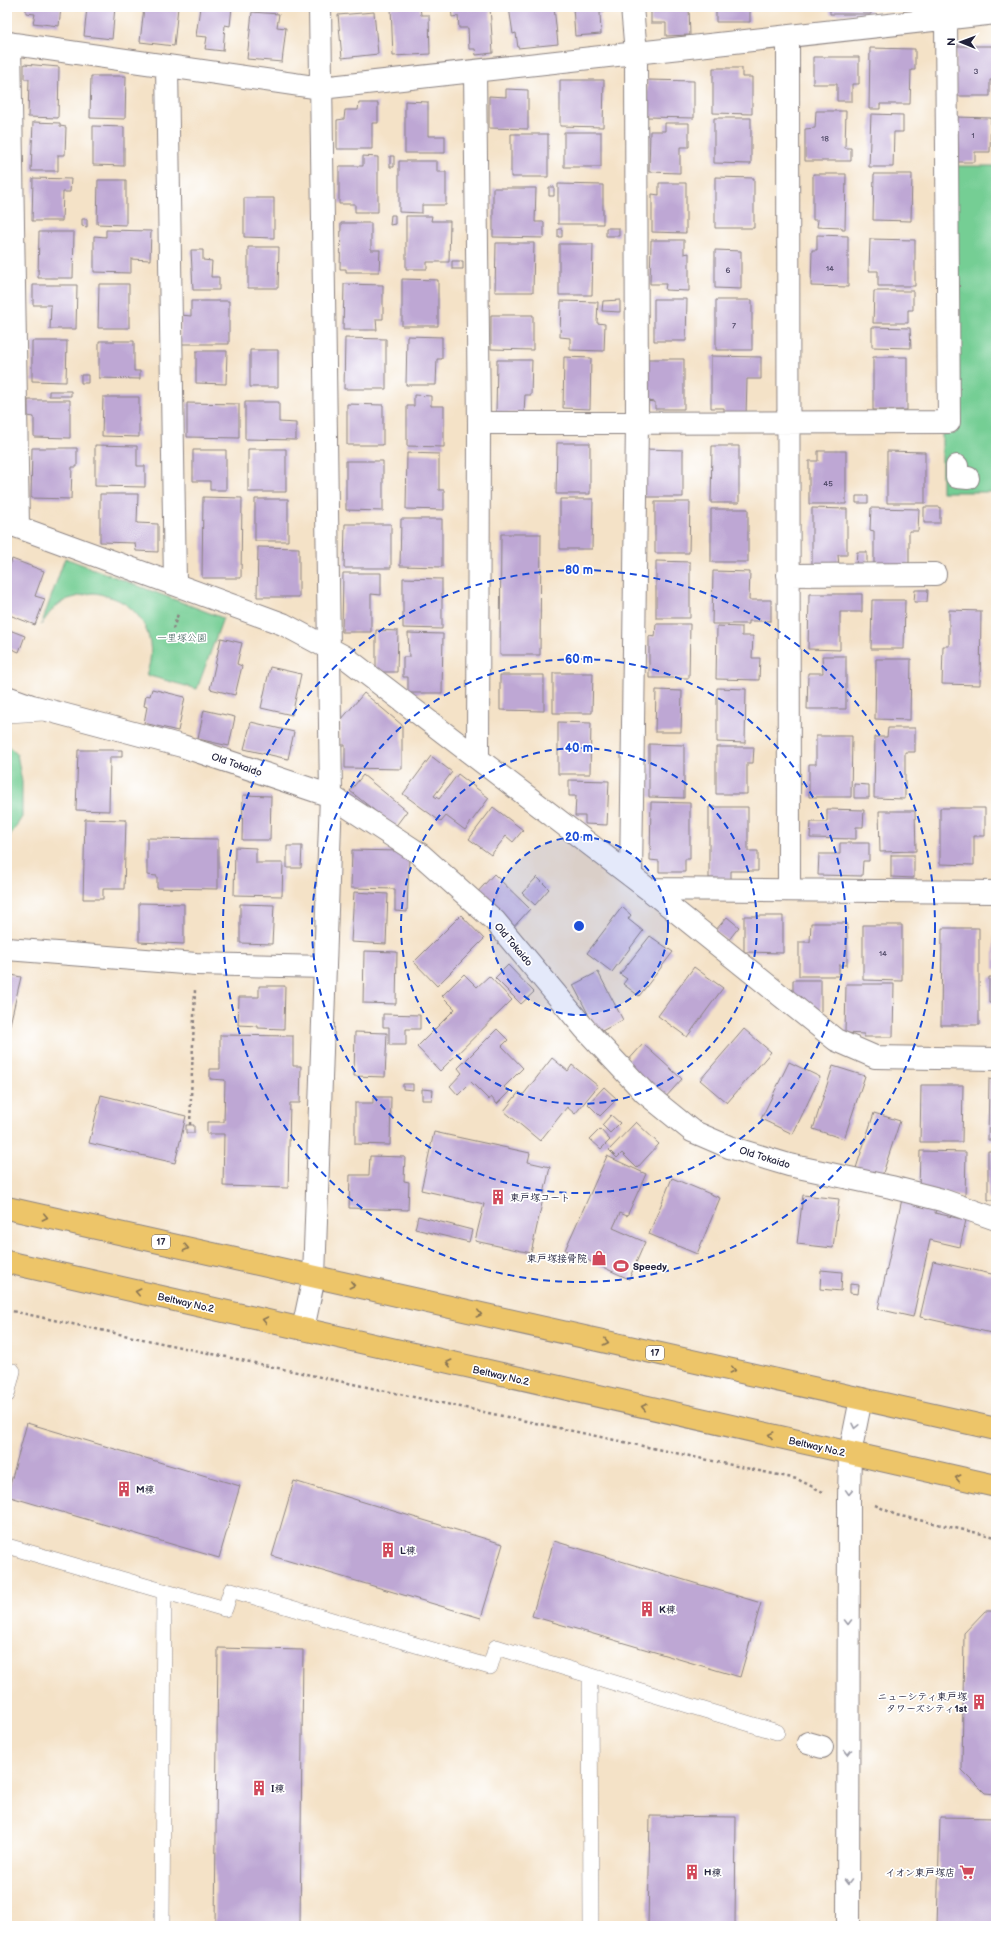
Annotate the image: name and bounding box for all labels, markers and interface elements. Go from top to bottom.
north arrow [941,22,981,62]
text: N [945,38,958,46]
house number: 3 [974,67,979,76]
house number: 1 [971,131,975,140]
house number: 18 [821,134,829,143]
house number: 14 [826,264,834,273]
house number: 6 [726,266,731,275]
house number: 7 [732,321,736,330]
house number: 45 [823,479,833,488]
text: 80 m [565,563,593,578]
park label: 一里塚公園 [157,632,207,644]
text: 60 m [565,652,593,667]
text: 40 m [565,741,593,756]
street label: Old Tokaido [210,751,264,779]
text: 20 m [565,830,593,845]
centre of rings [572,919,586,933]
street label: Old Tokaido [492,921,535,969]
house number: 14 [879,949,887,958]
street label: Old Tokaido [738,1145,792,1171]
building icon: 東戸塚コート [489,1188,507,1206]
place label: 東戸塚コート [510,1192,570,1204]
one-way arrow [42,1212,48,1220]
road number: 17 [152,1235,170,1249]
one-way arrow [182,1243,189,1251]
shop icon: 東戸塚接骨院 [590,1249,608,1267]
place label: 東戸塚接骨院 [527,1253,587,1265]
sports icon: Speedy [612,1257,630,1275]
place label: Speedy [633,1261,667,1273]
one-way arrow [349,1281,356,1289]
one-way arrow [135,1288,141,1296]
street label: Beltway No.2 [156,1291,215,1315]
one-way arrow [476,1309,482,1317]
one-way arrow [261,1317,268,1325]
one-way arrow [603,1337,609,1345]
road number: 17 [646,1346,664,1360]
one-way arrow [446,1359,452,1367]
street label: Beltway No.2 [471,1364,530,1388]
one-way arrow [730,1366,736,1374]
one-way arrow [641,1403,647,1411]
one-way arrow [852,1423,860,1429]
one-way arrow [768,1432,774,1440]
street label: Beltway No.2 [787,1435,846,1459]
one-way arrow [955,1474,961,1482]
building icon: M棟 [115,1480,133,1498]
place label: M棟 [136,1484,155,1496]
one-way arrow [845,1489,853,1495]
building icon: L棟 [379,1541,397,1559]
place label: L棟 [400,1545,416,1557]
building icon: K棟 [638,1600,656,1618]
place label: K棟 [659,1604,676,1616]
one-way arrow [844,1619,852,1625]
place label: ニューシティ東戸塚 タワーズシティ1st [878,1691,968,1715]
building icon: ニューシティ東戸塚 タワーズシティ1st [970,1693,988,1711]
one-way arrow [844,1749,852,1755]
building icon: I棟 [250,1779,268,1797]
place label: I棟 [271,1783,284,1795]
building icon: H棟 [683,1863,701,1881]
supermarket icon: イオン東戸塚店 [958,1863,976,1881]
place label: H棟 [704,1867,721,1879]
place label: イオン東戸塚店 [885,1867,955,1879]
one-way arrow [844,1879,852,1885]

